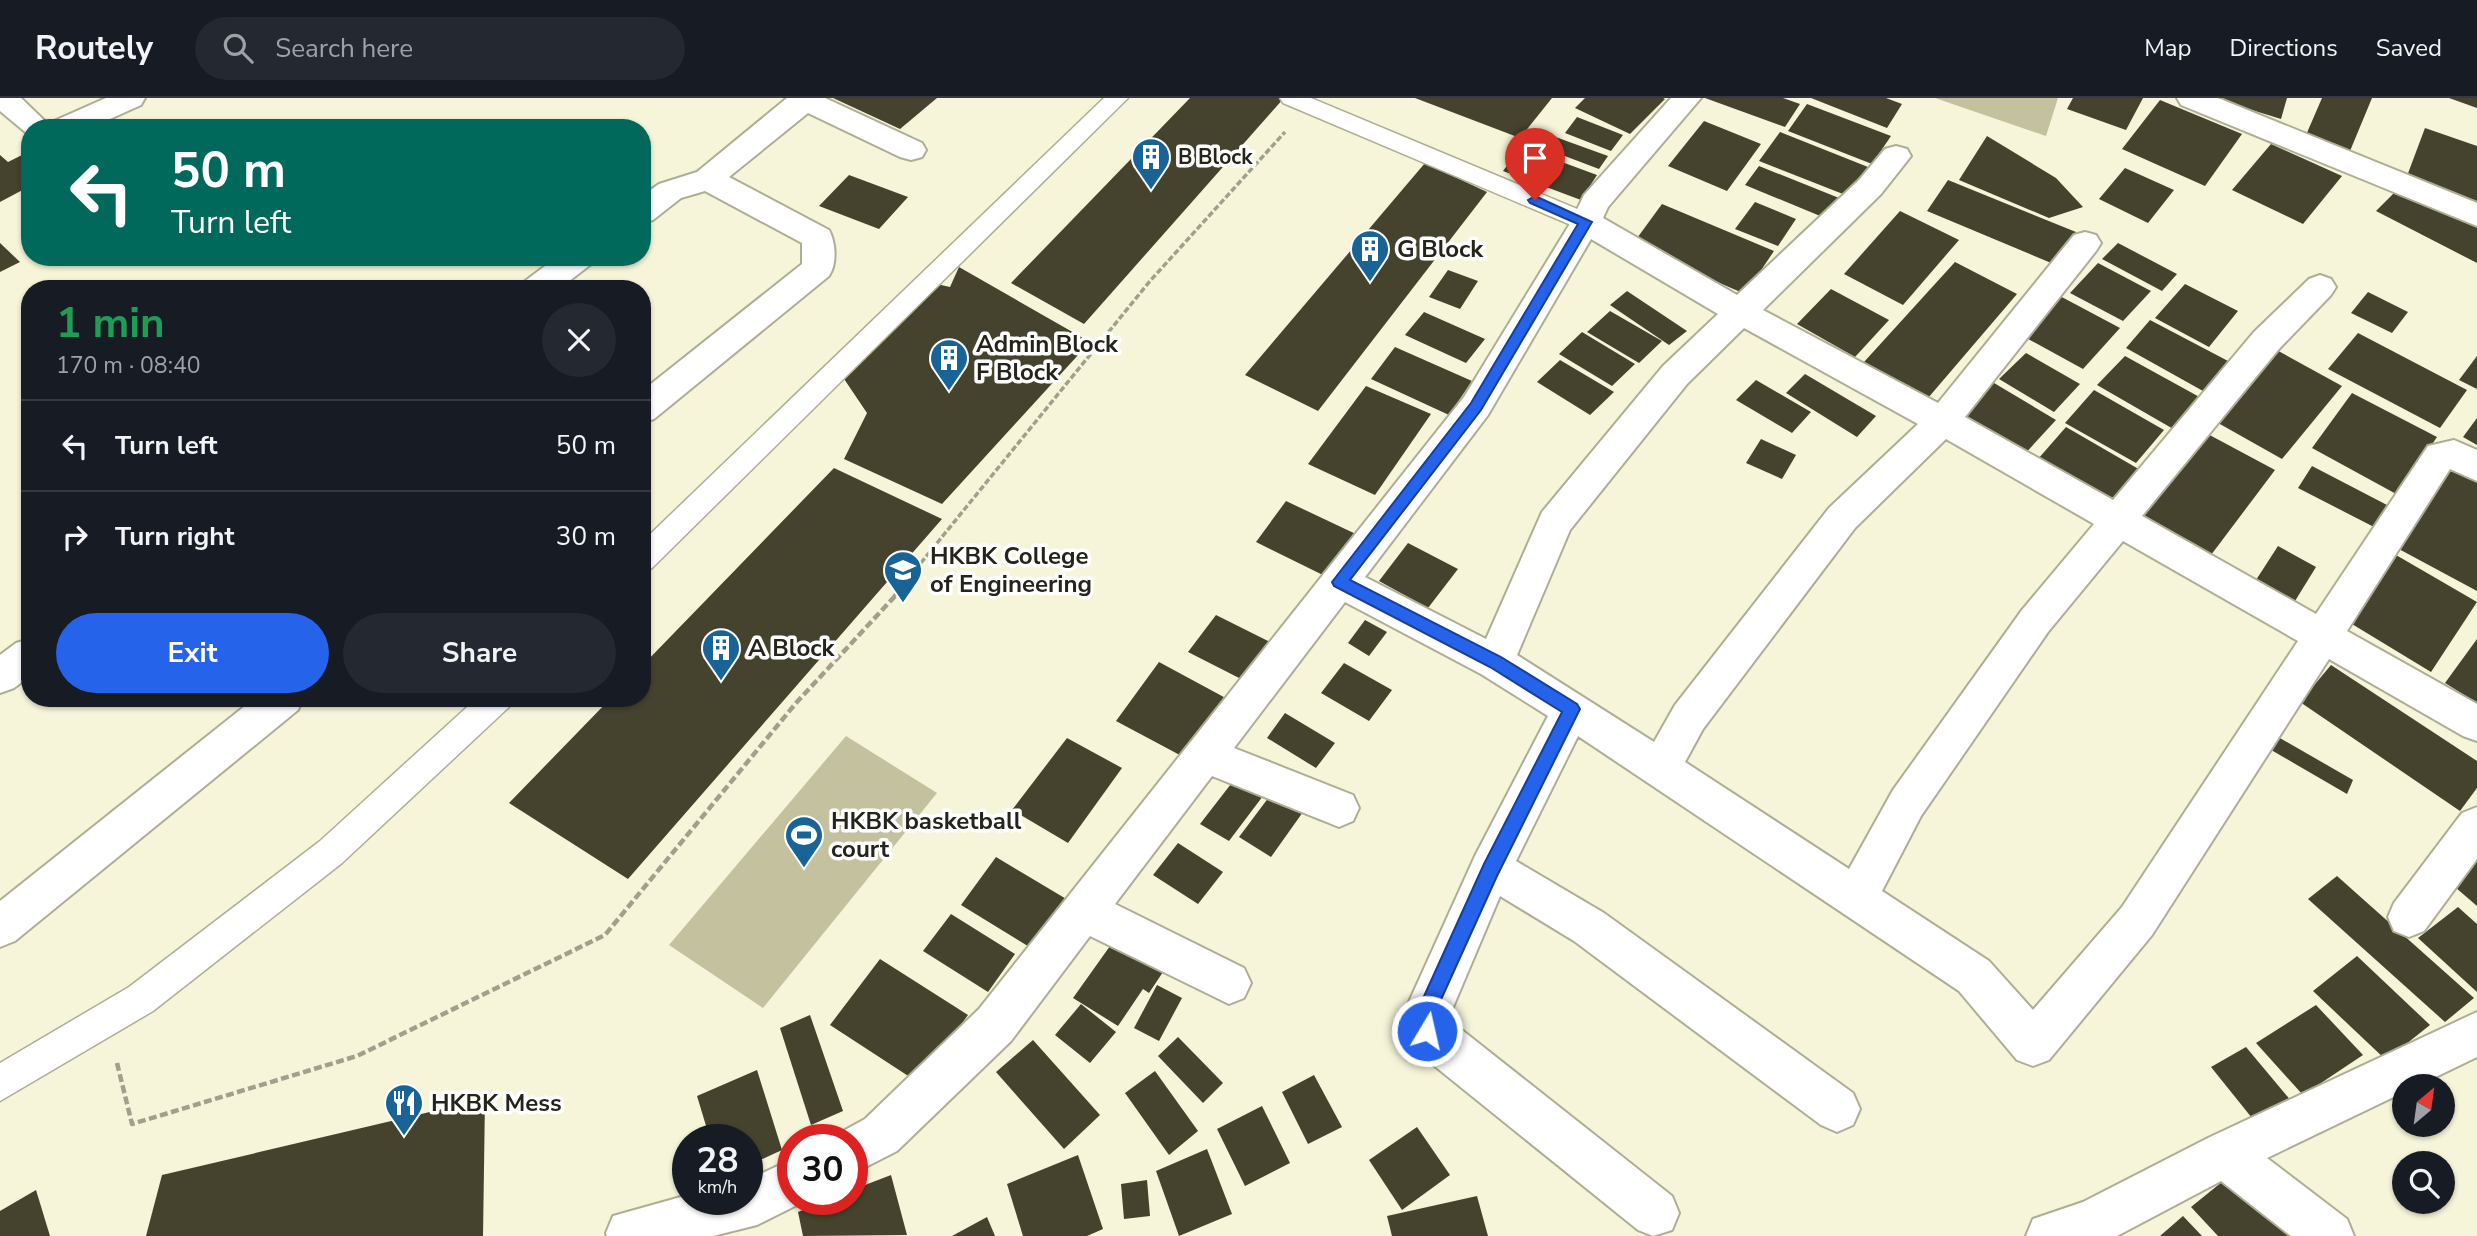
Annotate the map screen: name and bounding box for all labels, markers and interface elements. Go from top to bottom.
search box [195,17,685,80]
text: Routely [35,26,153,71]
icon: search [219,29,257,67]
text: Search here [275,31,413,66]
text: Map [2144,32,2191,64]
text: Directions [2229,32,2338,64]
text: Saved [2376,32,2442,64]
pin [1505,128,1565,200]
building icon: B Block [1130,136,1172,191]
text: 50 m [171,137,286,204]
icon: arrive [1516,139,1554,177]
place label: B Block [1178,143,1253,171]
icon: left [56,147,147,238]
text: Turn left [171,201,291,244]
building icon: G Block [1349,228,1391,283]
place label: G Block [1397,233,1484,265]
text: 1 min [56,295,165,352]
button: close [542,303,616,377]
place label: Admin Block F Block [976,328,1119,388]
building icon: Admin Block F Block [928,337,970,392]
text: 170 m · 08:40 [56,350,201,381]
icon: left [56,427,94,465]
text: Turn left [115,428,218,463]
text: 50 m [556,428,616,463]
icon: right [56,518,94,556]
text: Turn right [115,519,234,554]
text: 30 m [556,519,616,554]
place label: HKBK College of Engineering [930,540,1092,600]
school or university icon: HKBK College of Engineering [882,549,924,604]
button: Exit [56,613,329,693]
button: Share [343,613,616,693]
building icon: A Block [700,627,742,682]
place label: A Block [748,632,836,664]
place label: HKBK basketball court [831,805,1022,865]
sports icon: HKBK basketball court [783,814,825,869]
position arrow [1390,994,1464,1068]
north arrow [2392,1074,2455,1138]
map controls [2392,1074,2455,1214]
restaurant icon: HKBK Mess [383,1082,425,1137]
place label: HKBK Mess [431,1087,562,1119]
speed limit sign: 30 [777,1124,868,1215]
text: 28 [696,1137,739,1184]
button: search [2392,1151,2455,1214]
text: km/h [698,1175,737,1199]

